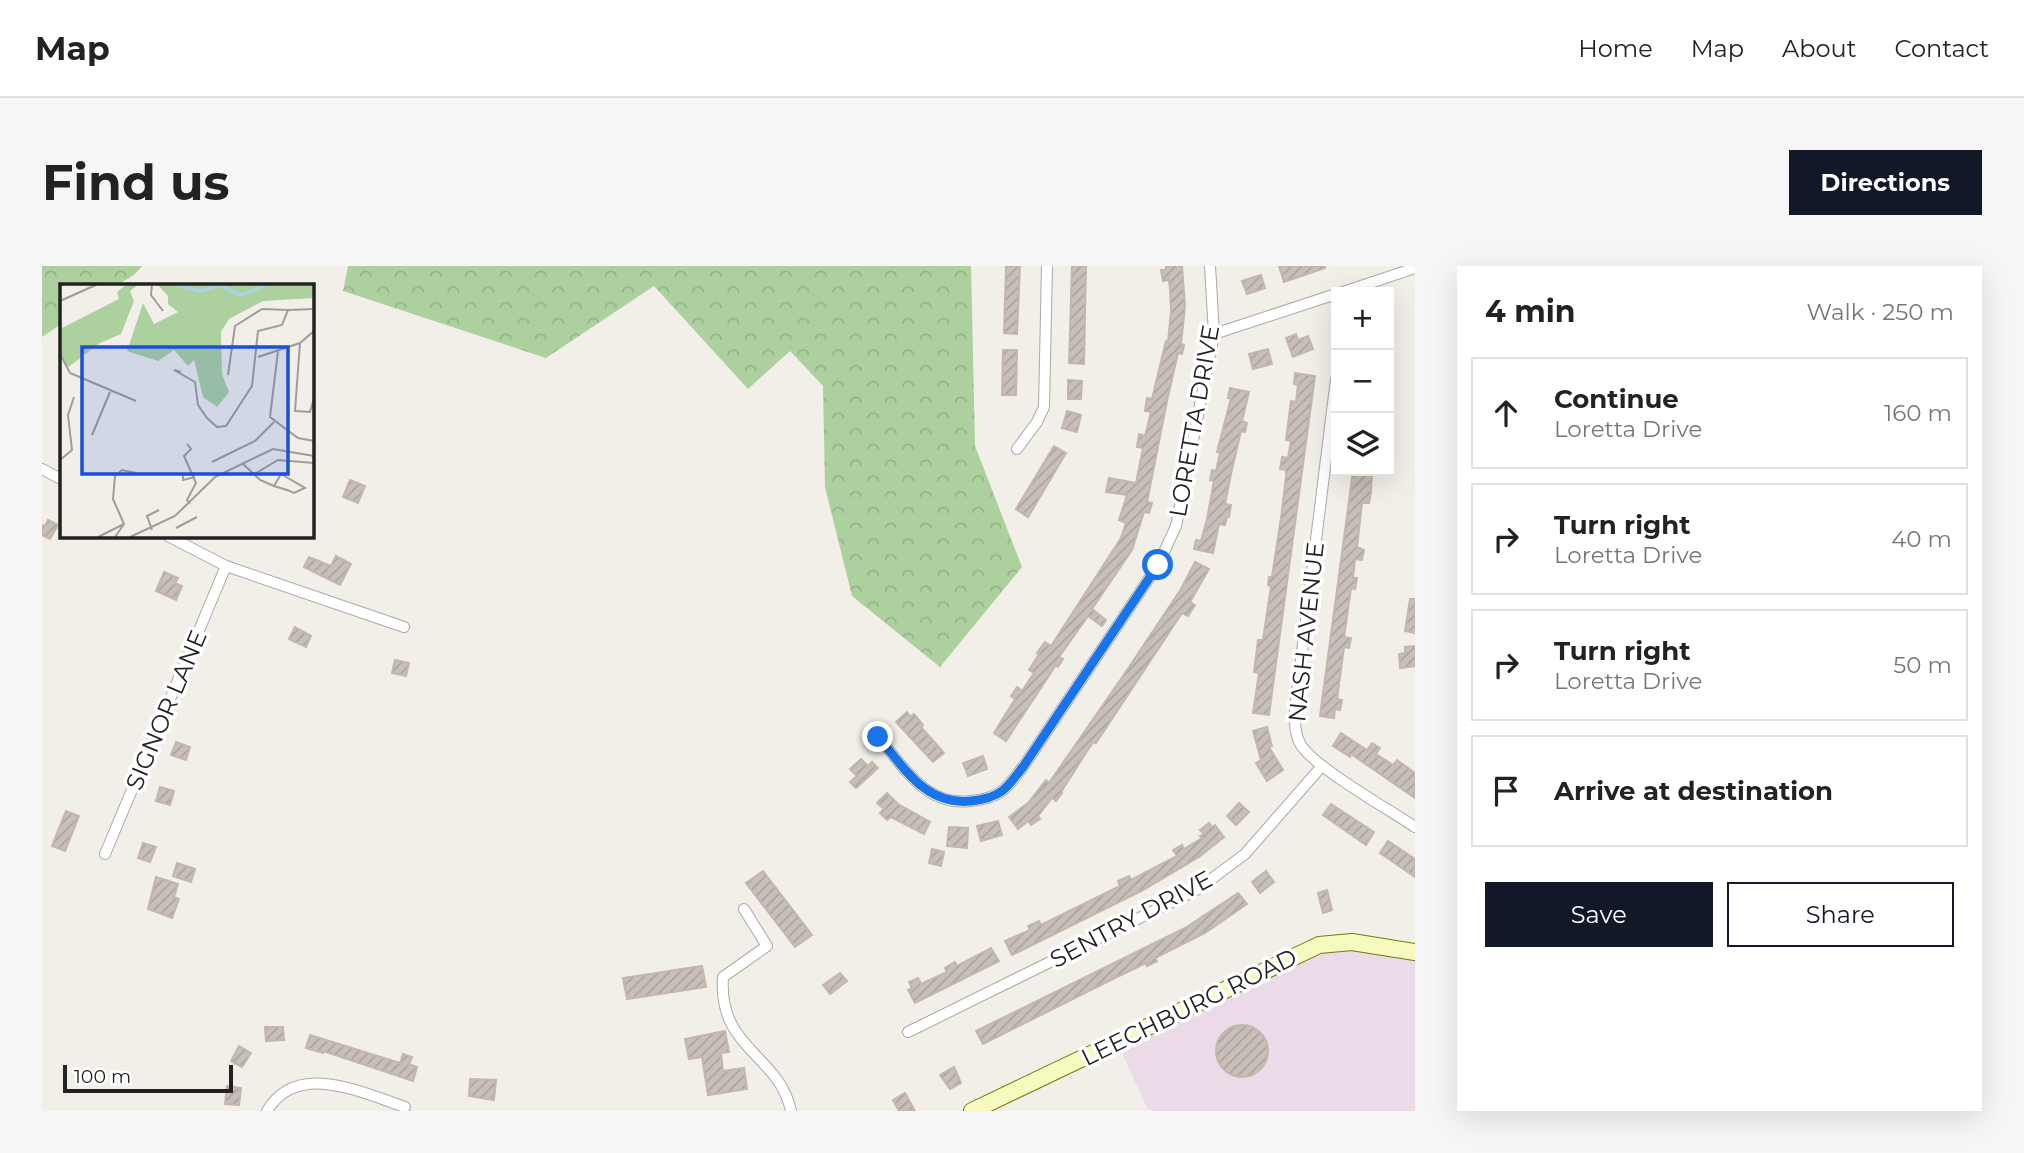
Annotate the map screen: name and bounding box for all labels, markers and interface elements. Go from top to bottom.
text: Map [35,28,110,68]
text: Home [1578,34,1653,63]
text: Map [1691,34,1744,63]
text: About [1782,34,1856,63]
text: Contact [1894,34,1989,63]
button: Directions [1789,150,1982,215]
text: Find us [42,153,230,212]
inset map [60,284,313,537]
map controls [1331,287,1394,476]
button: + [1331,287,1394,350]
text: 4 min [1485,293,1575,330]
text: Walk · 250 m [1807,298,1954,326]
street label: LORETTA DRIVE [1163,323,1225,519]
button: − [1331,350,1394,413]
text: Continue [1554,383,1679,415]
icon: ahead [1487,394,1525,432]
text: 160 m [1884,399,1952,427]
button: layers [1331,413,1394,476]
text: Loretta Drive [1554,415,1702,443]
text: Turn right [1554,509,1690,541]
icon: right [1487,520,1525,558]
text: 40 m [1891,525,1952,553]
street label: NASH AVENUE [1282,541,1330,723]
text: Loretta Drive [1554,541,1702,569]
route start [1142,549,1173,580]
street label: SIGNOR LANE [119,626,213,794]
text: Turn right [1554,635,1690,667]
icon: right [1487,646,1525,684]
text: 50 m [1893,651,1952,679]
text: Loretta Drive [1554,667,1702,695]
route end [862,721,893,752]
icon: arrive [1487,772,1525,810]
text: Arrive at destination [1554,775,1833,807]
street label: SENTRY DRIVE [1045,864,1217,974]
button: Save [1485,882,1713,947]
button: Share [1727,882,1954,947]
street label: LEECHBURG ROAD [1076,942,1302,1072]
scale bar [63,1062,233,1094]
text: 100 m [74,1065,131,1088]

